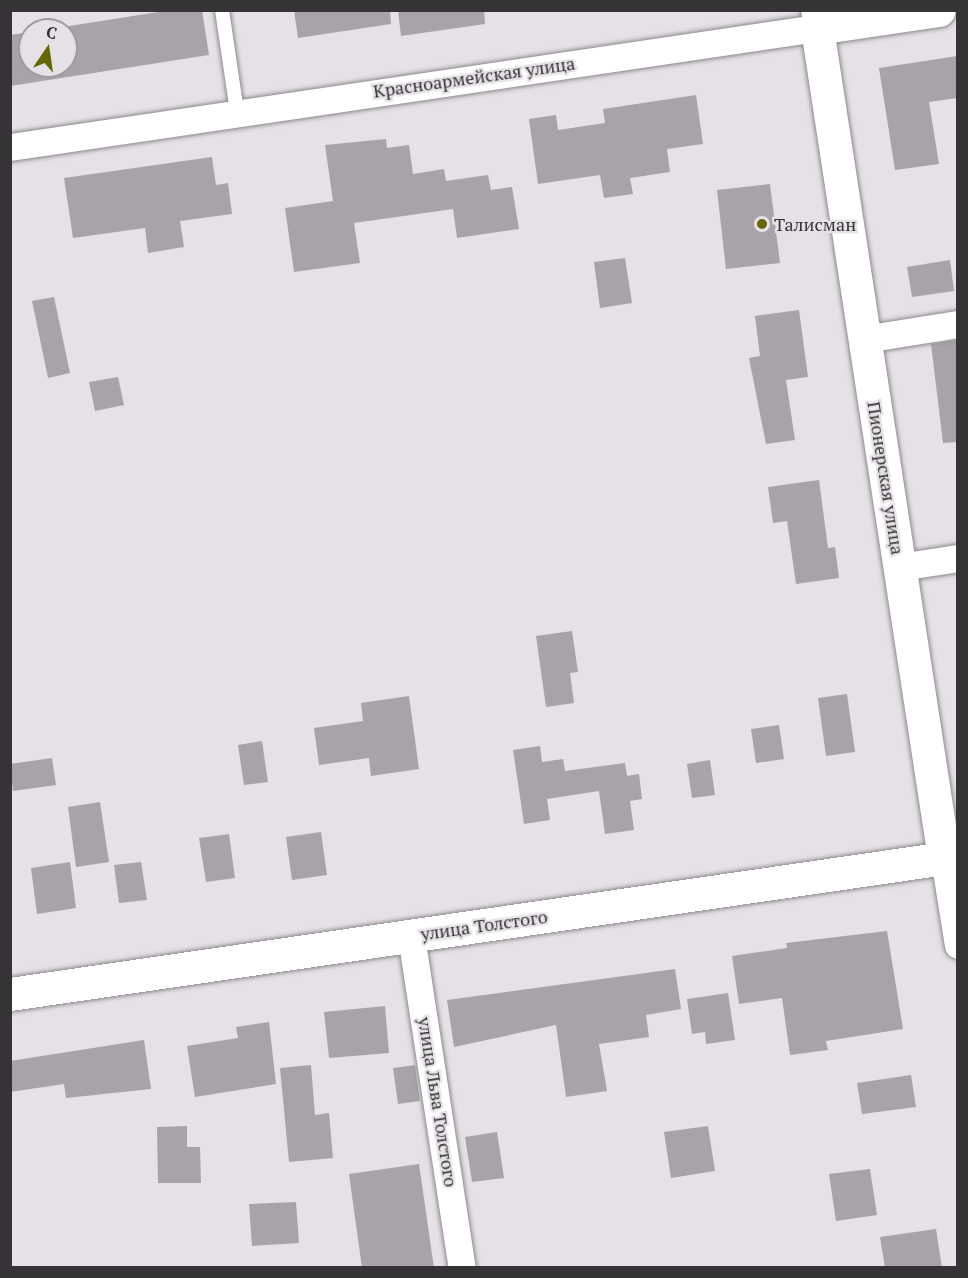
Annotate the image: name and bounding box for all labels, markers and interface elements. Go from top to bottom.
north arrow [18,18,78,78]
text: С [44,21,59,44]
street label: Красноармейская улица [372,52,576,102]
place label: Талисман [774,213,856,235]
marker: Талисман [755,217,769,231]
street label: Пионерская улица [863,400,909,556]
street label: улица Толстого [419,905,549,945]
street label: улица Льва Толстого [414,1015,462,1189]

